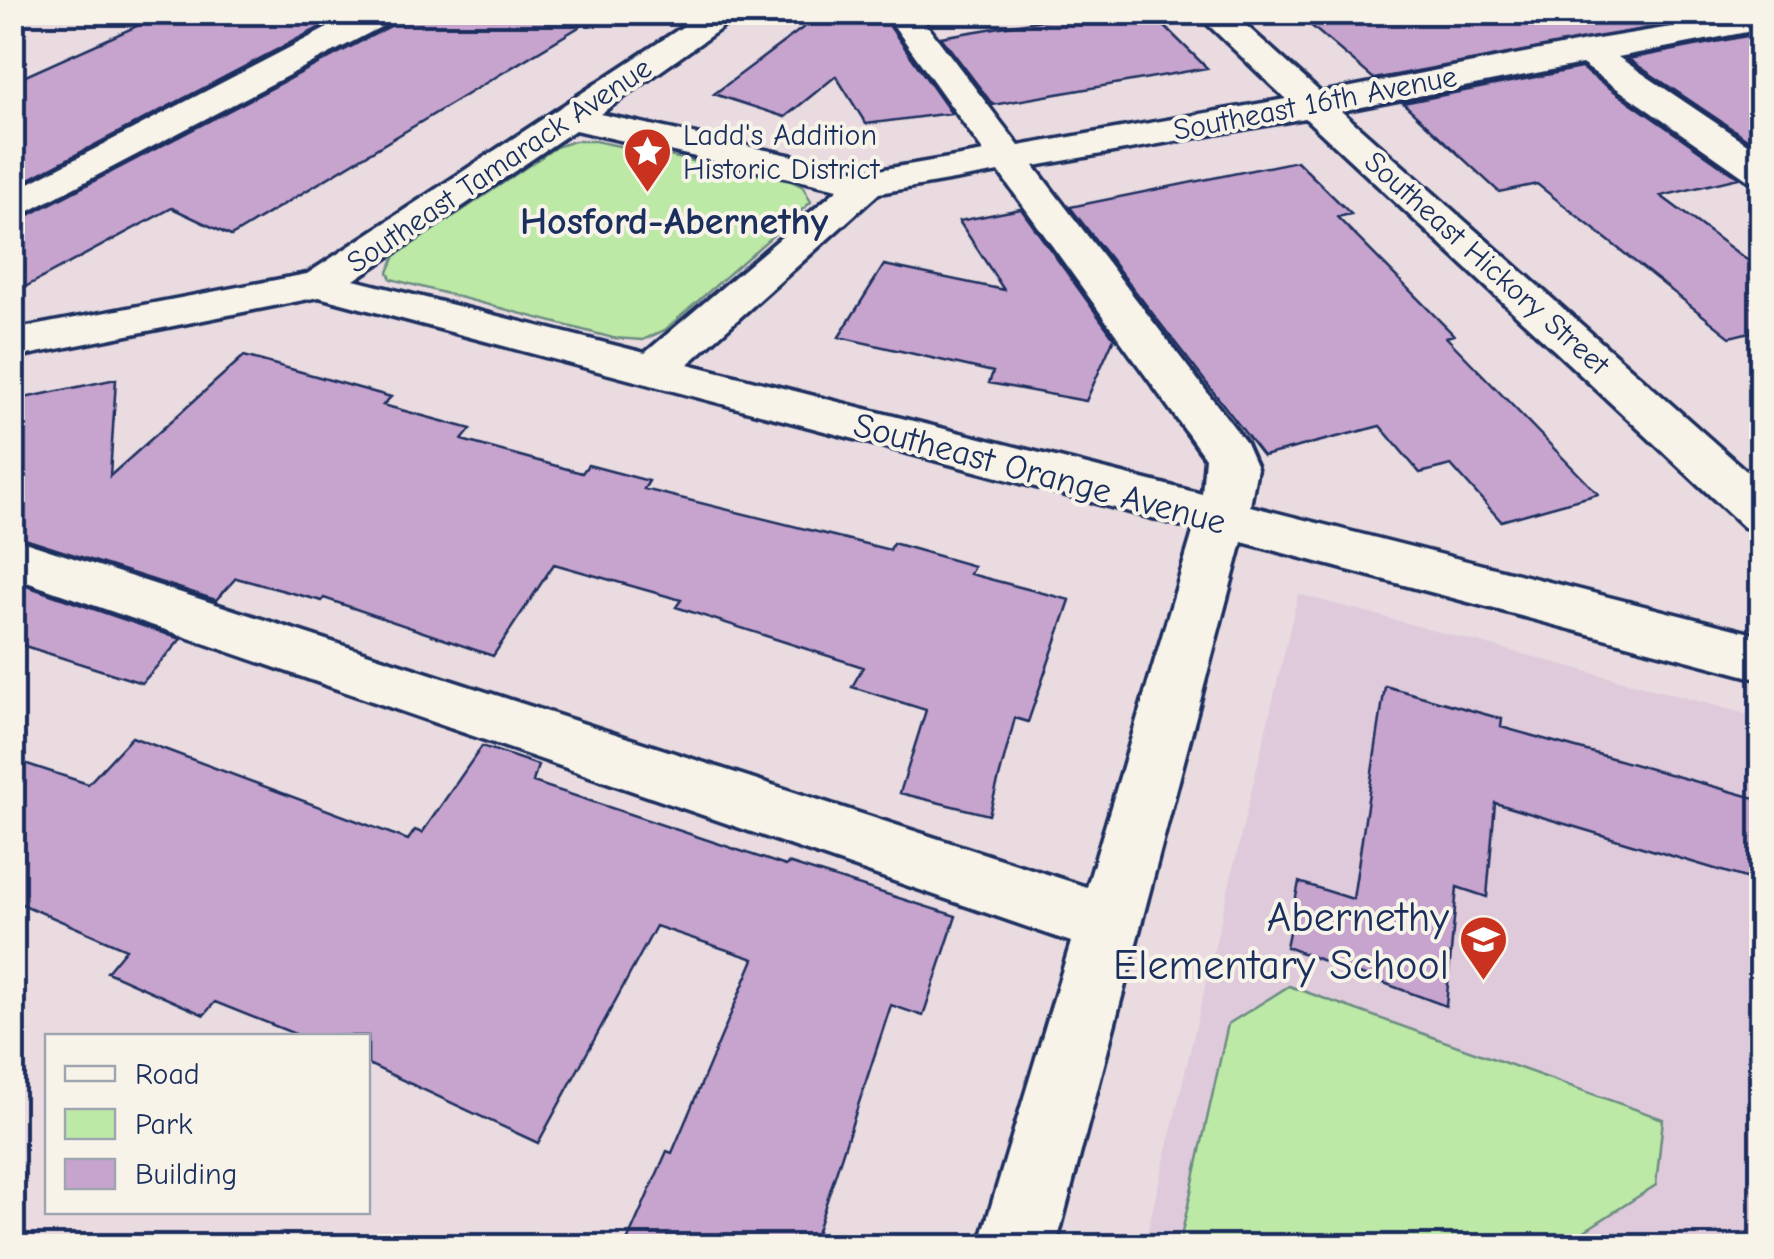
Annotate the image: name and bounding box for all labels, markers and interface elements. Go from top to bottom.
street label: Southeast Tamarack Avenue [340,50,658,281]
street label: Southeast 16th Avenue [1170,59,1460,148]
place label: Ladd's Addition Historic District [683,118,881,187]
place icon: Ladd's Addition Historic District [622,126,674,194]
street label: Southeast Hickory Street [1357,144,1617,383]
district label: Hosford-Abernethy [520,200,829,244]
street label: Southeast Orange Avenue [849,404,1231,543]
place label: Abernethy Elementary School [1113,893,1449,990]
school or university icon: Abernethy Elementary School [1458,914,1510,982]
legend [45,1034,370,1214]
text: Road [135,1057,200,1092]
text: Park [135,1107,193,1142]
text: Building [135,1157,238,1192]

